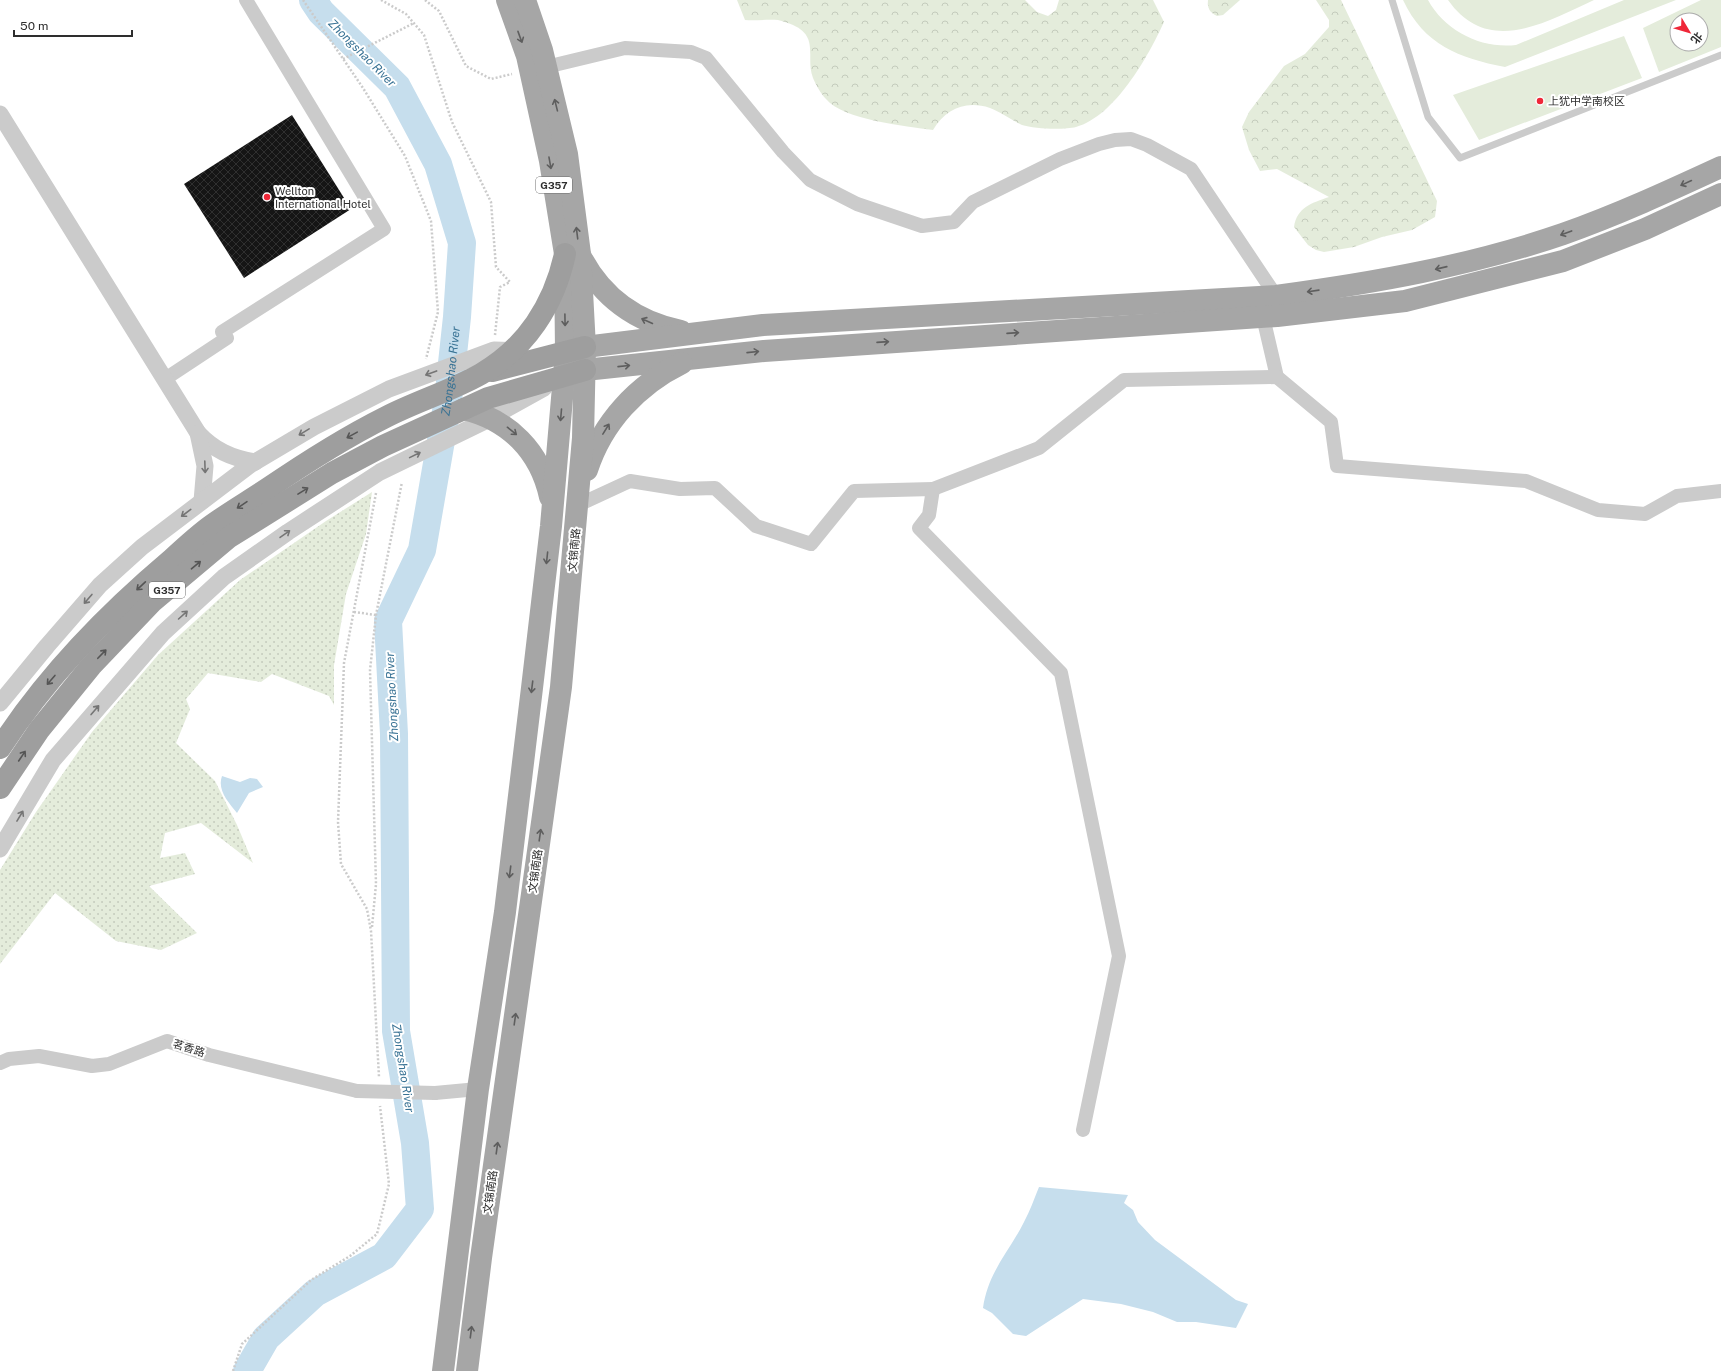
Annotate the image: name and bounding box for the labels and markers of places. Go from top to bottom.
place label: 上犹中学南校区 [1548,95,1625,107]
marker: 上犹中学南校区 [1535,96,1545,106]
place label: Wellton International Hotel [275,185,371,210]
marker: Wellton International Hotel [262,192,272,202]

